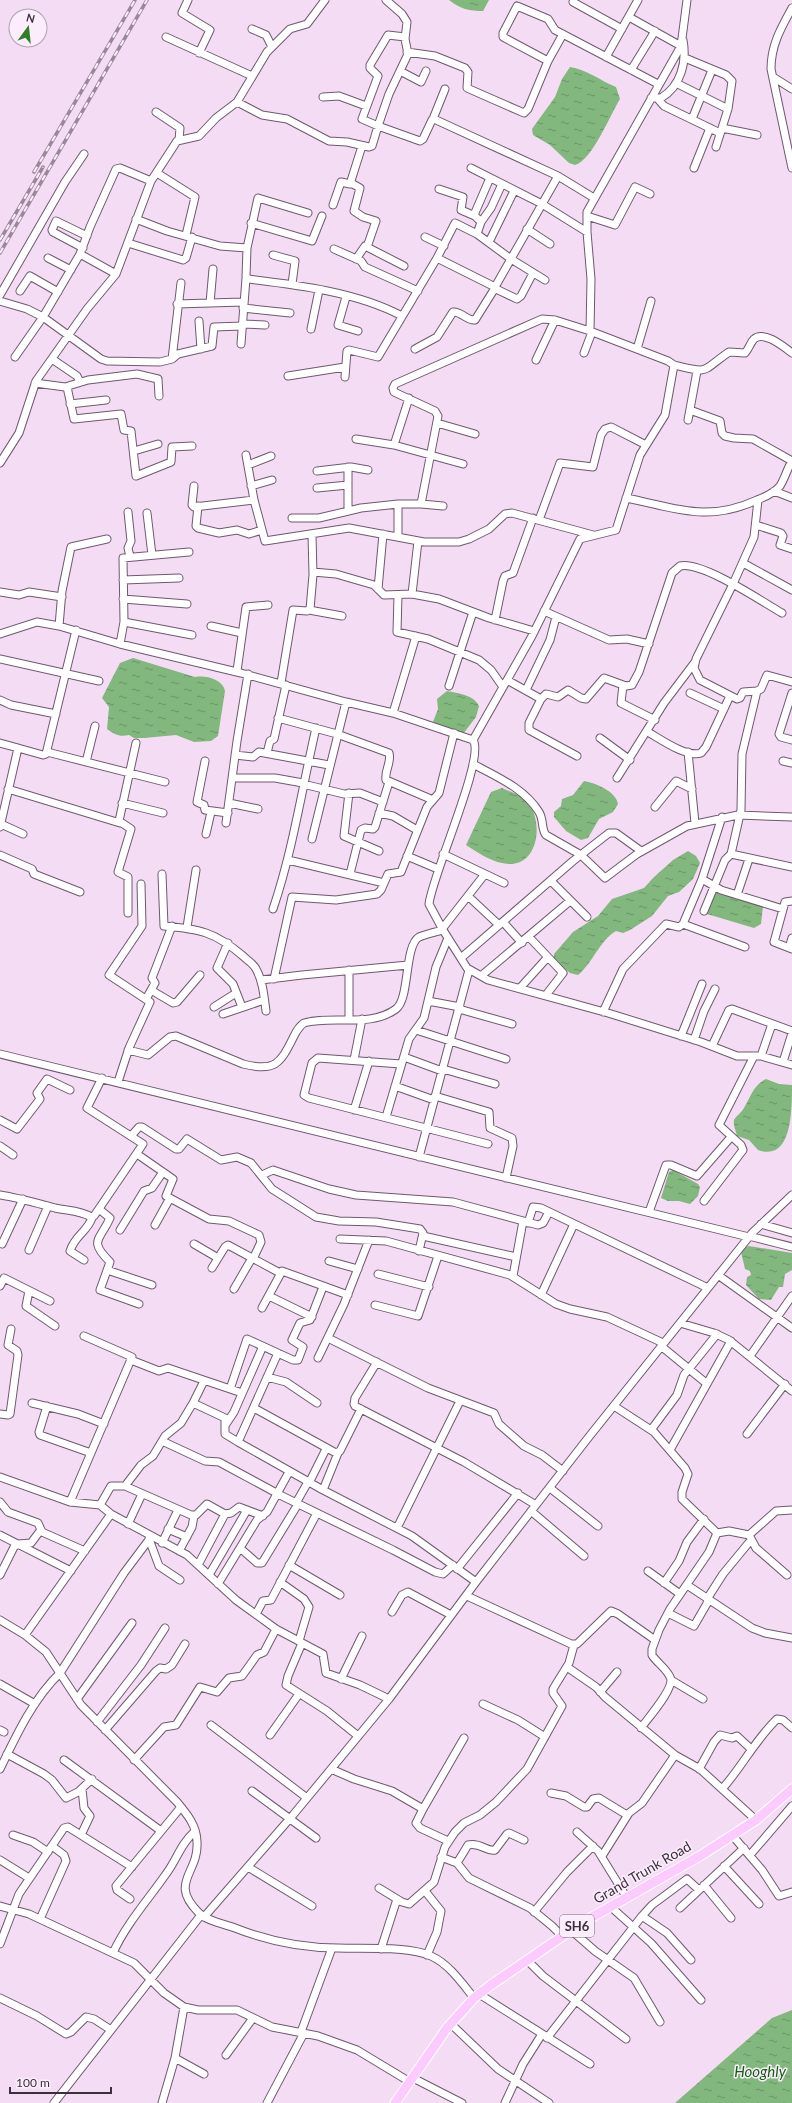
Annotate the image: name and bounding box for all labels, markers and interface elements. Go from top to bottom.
north arrow [8,8,48,48]
text: N [25,10,36,25]
street label: Grand Trunk Road [590,1837,694,1907]
road number: SH6 [560,1915,594,1937]
water label: Hooghly [734,2062,787,2080]
scale bar [10,2069,111,2095]
text: 100 m [16,2075,50,2090]

